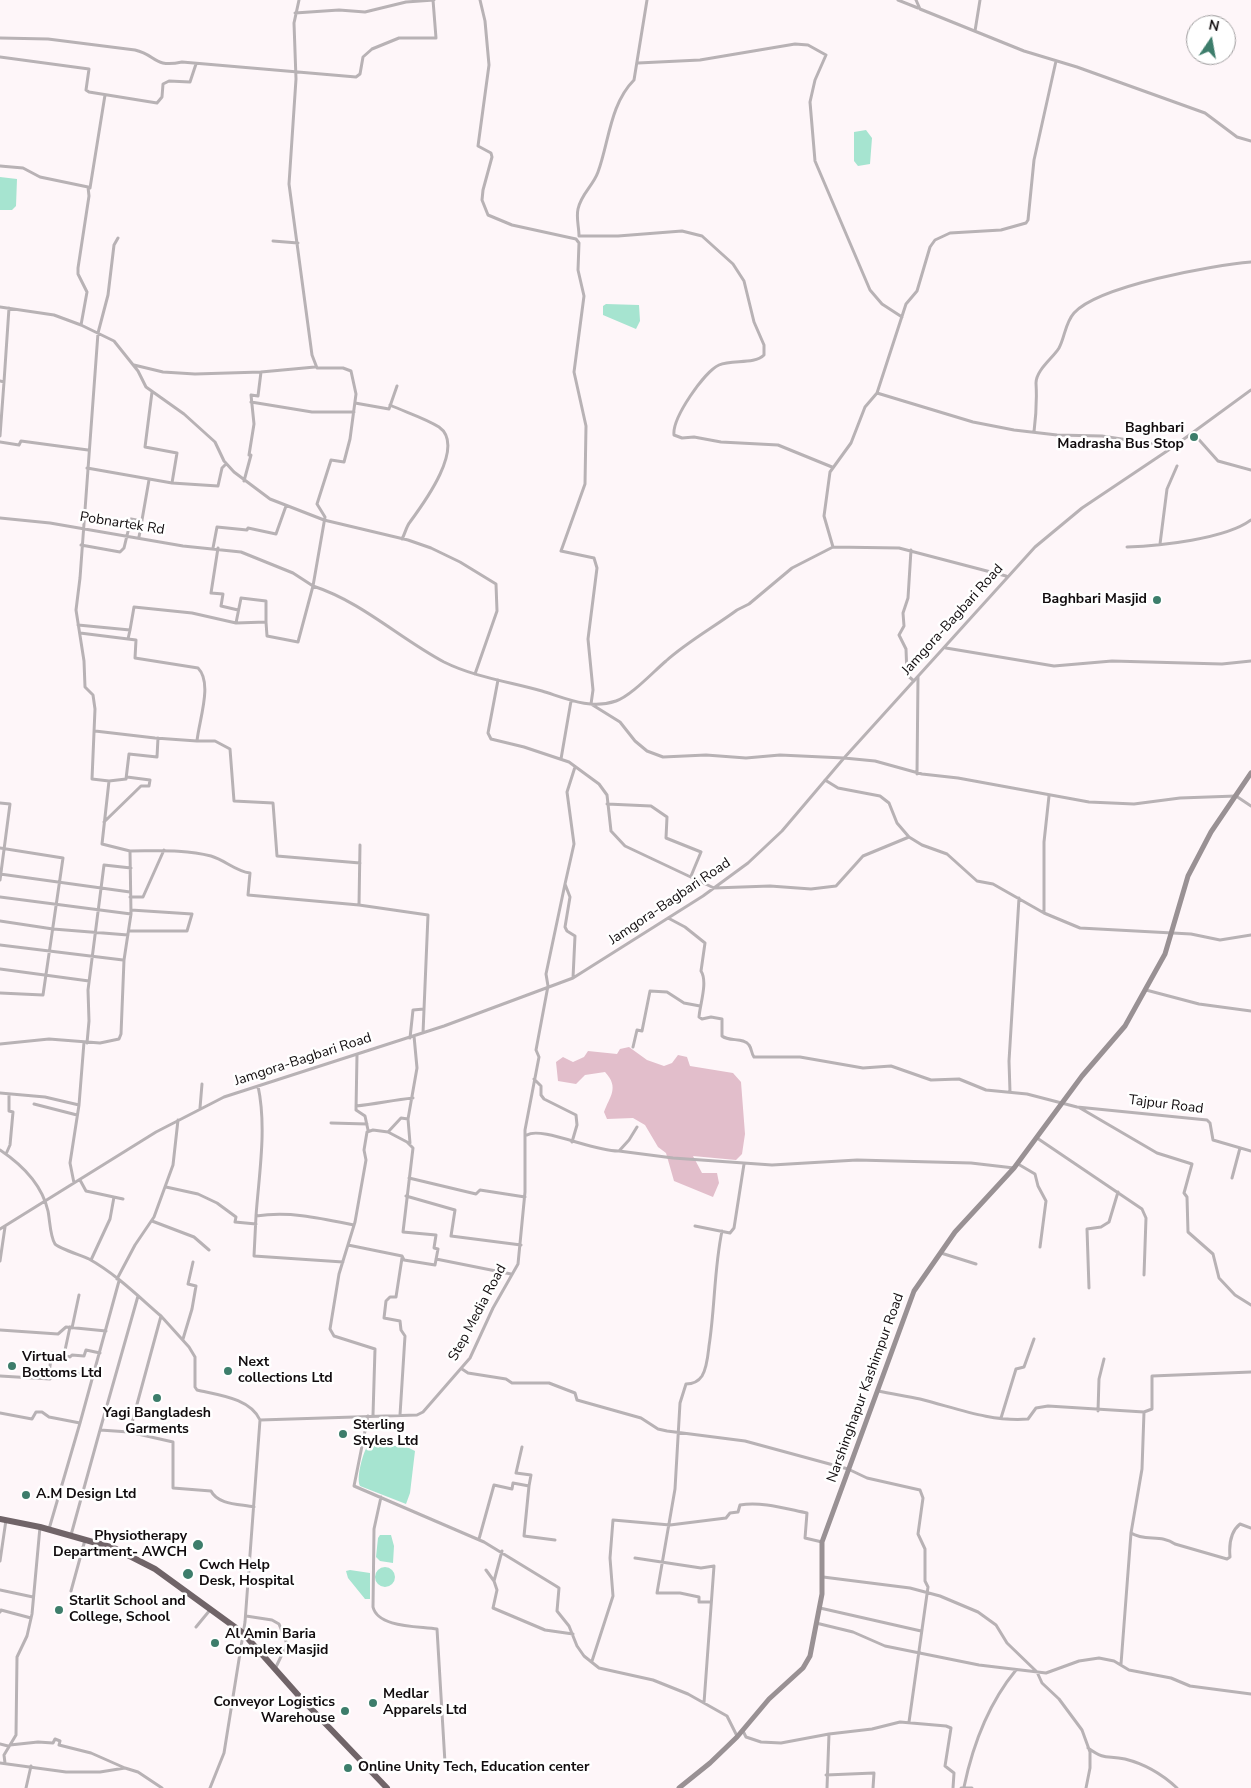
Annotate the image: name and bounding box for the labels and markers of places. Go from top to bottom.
place label: Baghbari Madrasha Bus Stop [1057,421,1184,454]
marker: Baghbari Madrasha Bus Stop [1188,431,1200,443]
place label: Baghbari Masjid [1042,592,1147,608]
marker: Baghbari Masjid [1151,594,1163,606]
place label: Virtual Bottoms Ltd [22,1350,102,1382]
place label: Next collections Ltd [238,1355,333,1388]
marker: Virtual Bottoms Ltd [6,1360,18,1372]
marker: Next collections Ltd [222,1365,234,1377]
marker: Yagi Bangladesh Garments [151,1392,163,1404]
place label: Yagi Bangladesh Garments [103,1406,211,1438]
place label: Sterling Styles Ltd [353,1418,418,1450]
marker: Sterling Styles Ltd [337,1428,349,1440]
place label: A.M Design Ltd [36,1487,136,1503]
marker: A.M Design Ltd [20,1489,32,1501]
place label: Physiotherapy Department- AWCH [53,1529,187,1561]
marker: Physiotherapy Department- AWCH [191,1538,205,1552]
place label: Cwch Help Desk, Hospital [199,1558,294,1590]
marker: Cwch Help Desk, Hospital [181,1567,195,1581]
place label: Starlit School and College, School [69,1594,186,1626]
marker: Starlit School and College, School [53,1604,65,1616]
place label: Al Amin Baria Complex Masjid [225,1627,328,1660]
marker: Al Amin Baria Complex Masjid [209,1637,221,1649]
place label: Medlar Apparels Ltd [383,1687,467,1720]
place label: Conveyor Logistics Warehouse [213,1695,335,1728]
marker: Medlar Apparels Ltd [367,1697,379,1709]
marker: Conveyor Logistics Warehouse [339,1705,351,1717]
place label: Online Unity Tech, Education center [358,1760,589,1776]
marker: Online Unity Tech, Education center [342,1762,354,1774]

